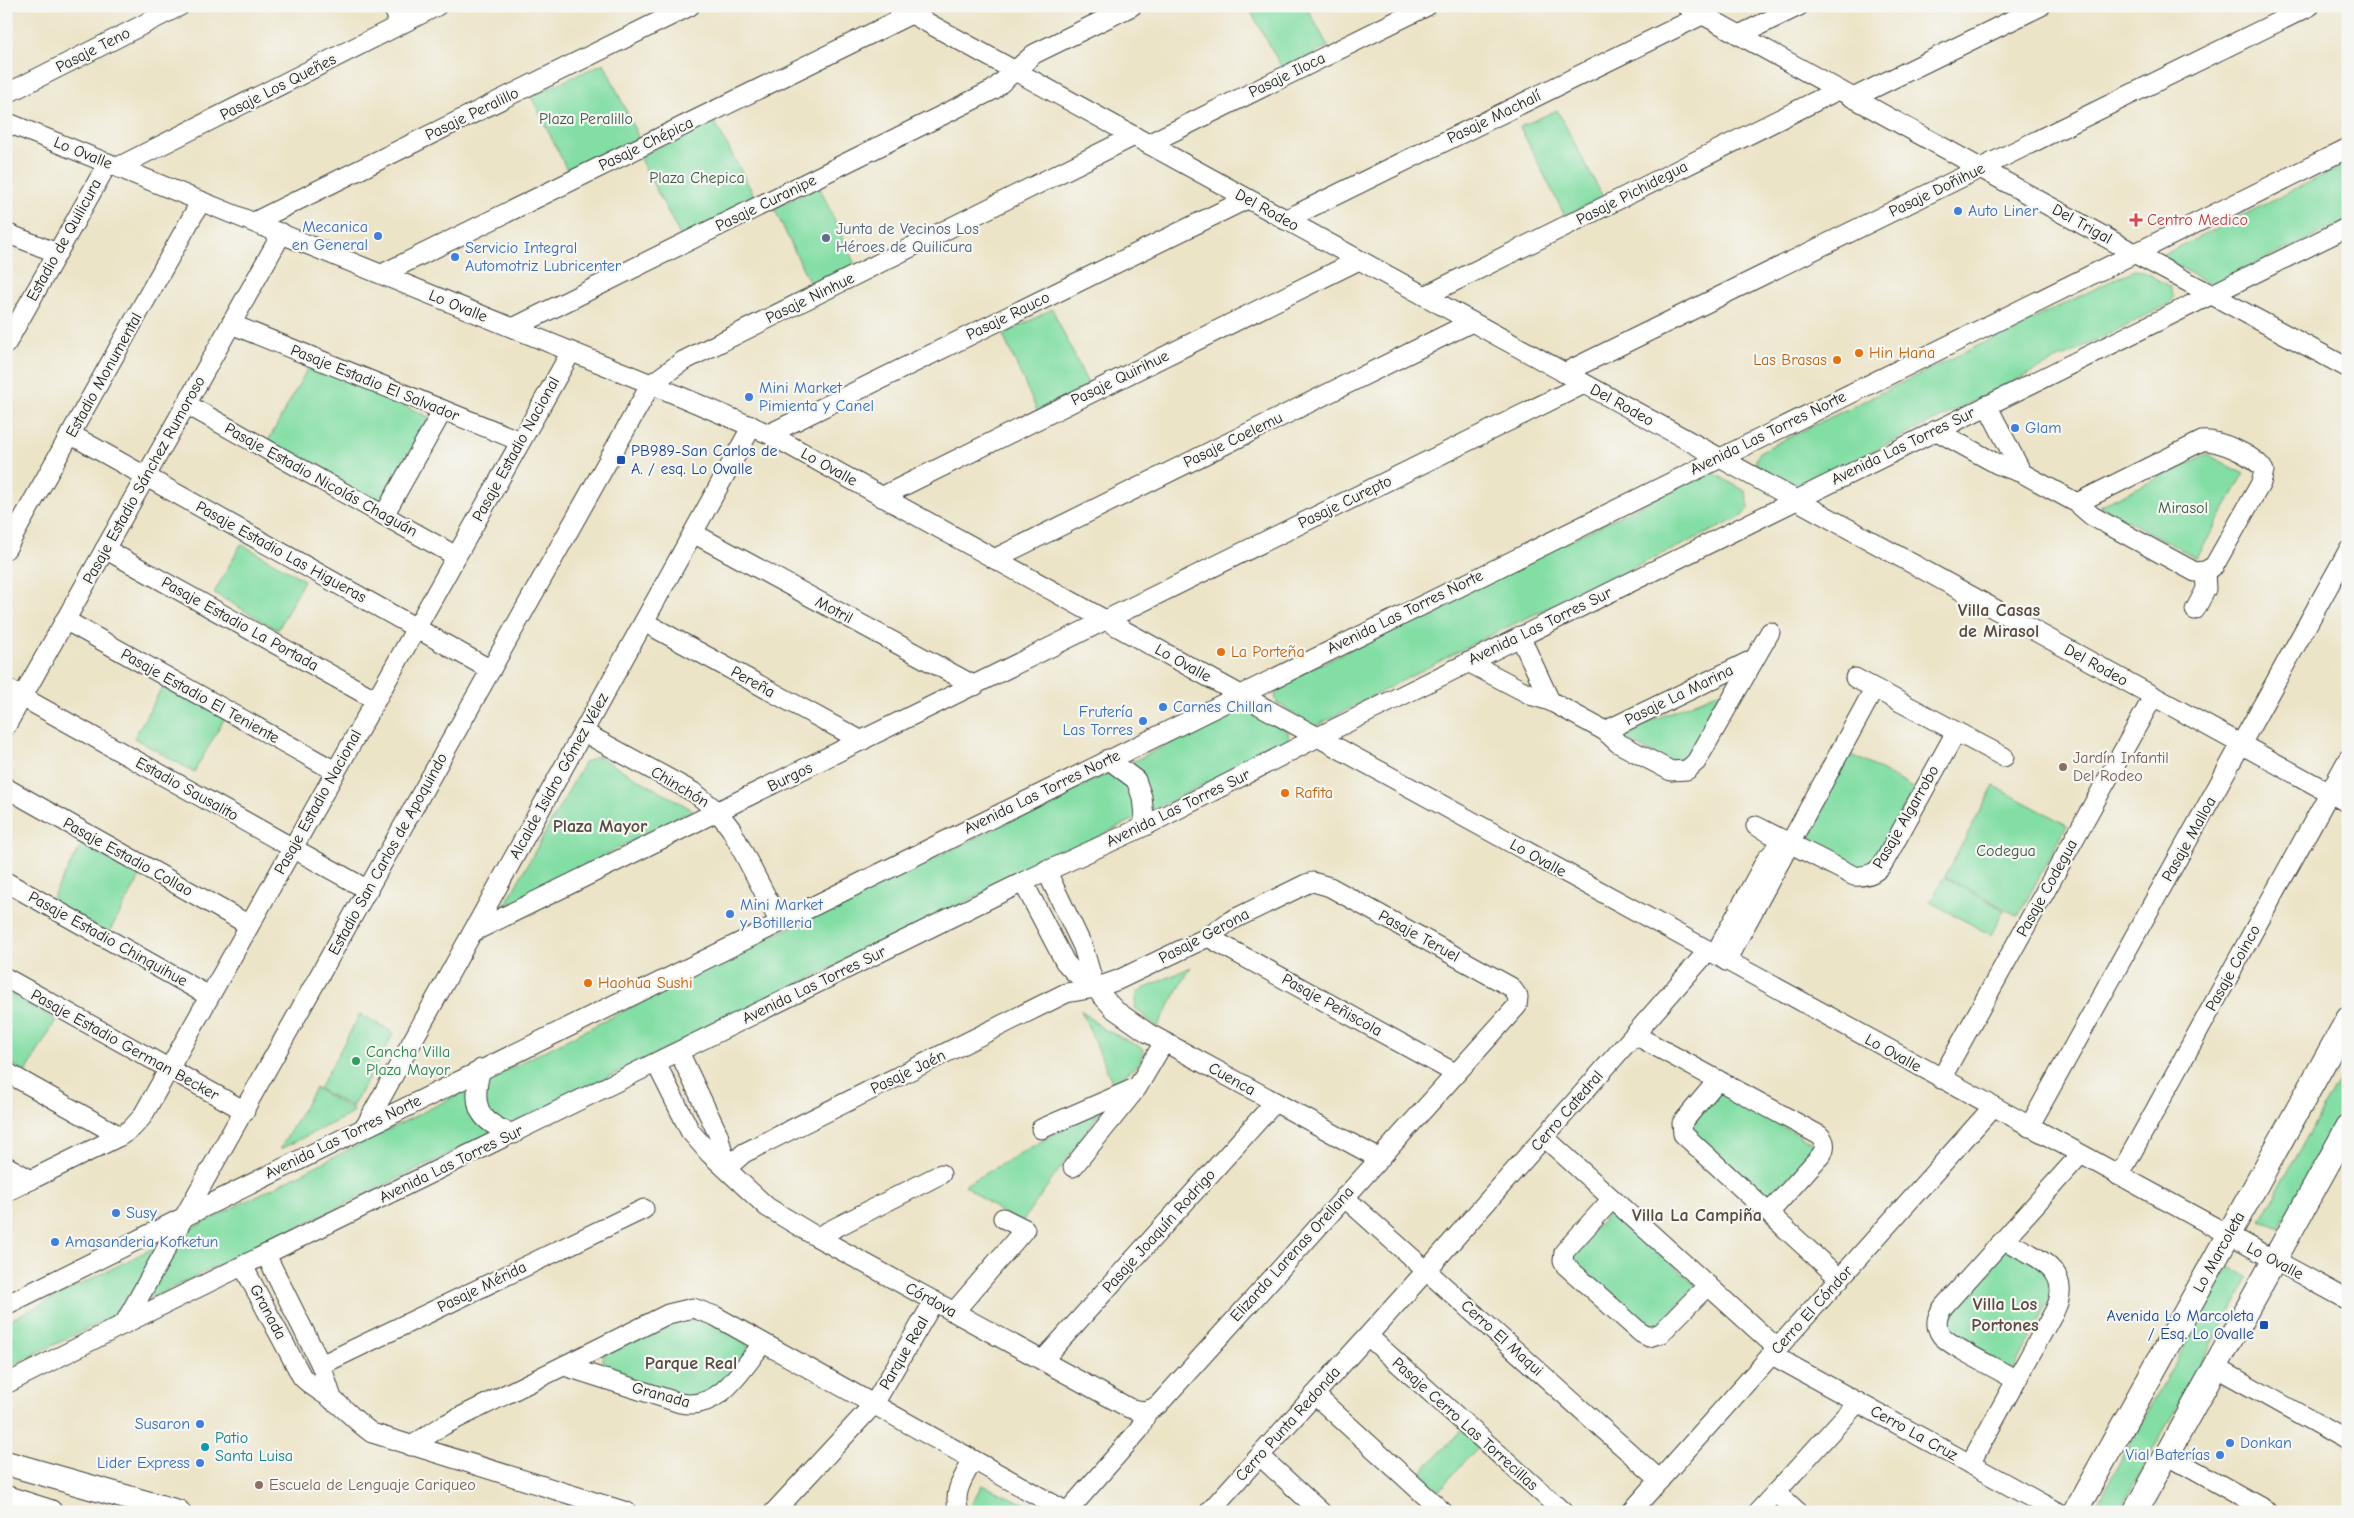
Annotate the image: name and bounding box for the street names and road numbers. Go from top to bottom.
street label: Pasaje Teno [53,24,133,76]
street label: Pasaje Iloca [1246,49,1328,101]
street label: Pasaje Los Queñes [217,50,339,124]
street label: Pasaje Peralillo [422,84,522,144]
street label: Pasaje Machalí [1444,86,1544,147]
street label: Pasaje Chépica [596,113,696,175]
street label: Lo Ovalle [51,133,115,173]
street label: Pasaje Pichidegua [1573,157,1691,229]
street label: Pasaje Doñihue [1886,159,1988,221]
street label: Pasaje Curanipe [713,171,819,235]
street label: Estadio de Quilicura [23,176,105,304]
street label: Del Rodeo [1232,185,1302,235]
street label: Del Trigal [2049,200,2115,248]
street label: Pasaje Ninhue [763,269,857,327]
street label: Lo Ovalle [426,286,490,326]
street label: Pasaje Rauco [963,288,1053,344]
street label: Estadio Monumental [62,310,146,440]
street label: Pasaje Estadio El Salvador [288,341,462,425]
street label: Pasaje Quirihue [1068,347,1172,409]
street label: Pasaje Estadio Sánchez Rumoroso [79,373,209,587]
street label: Pasaje Estadio Nacional [469,374,563,524]
street label: Del Rodeo [1587,380,1657,430]
street label: Avenida Las Torres Norte [1687,387,1849,479]
street label: Avenida Las Torres Sur [1828,403,1978,489]
street label: Pasaje Coelemu [1181,408,1285,472]
street label: Pasaje Estadio Nicolás Chaguán [221,419,421,541]
street label: Lo Ovalle [798,444,860,490]
street label: Pasaje Curepto [1295,472,1395,532]
street label: Pasaje Estadio Las Higueras [193,498,370,607]
street label: Avenida Las Torres Norte [1324,566,1486,658]
street label: Pasaje Estadio La Portada [158,573,322,675]
street label: Avenida Las Torres Sur [1465,583,1615,669]
street label: Motril [812,593,856,627]
street label: Lo Ovalle [1152,640,1214,686]
street label: Del Rodeo [2061,640,2131,690]
street label: Pasaje Estadio El Teniente [118,645,282,747]
street label: Pasaje La Marina [1622,661,1736,729]
street label: Pereña [728,663,778,701]
street label: Alcalde Isidro Gómez Vélez [506,690,612,862]
street label: Pasaje Estadio Nacional [271,727,365,877]
street label: Avenida Las Torres Norte [961,746,1123,838]
street label: Estadio San Carlos de Apoquindo [325,750,451,958]
street label: Estadio Sausalito [133,753,241,825]
street label: Burgos [765,758,816,795]
street label: Pasaje Algarrobo [1869,762,1943,872]
street label: Chinchón [648,763,712,811]
street label: Avenida Las Torres Sur [1103,765,1253,851]
street label: Pasaje Malloa [2158,794,2220,884]
street label: Pasaje Estadio Collao [60,814,196,900]
street label: Lo Ovalle [1507,835,1569,881]
street label: Pasaje Codegua [2013,836,2081,940]
street label: Pasaje Estadio Chinquihue [25,888,191,990]
street label: Pasaje Gerona [1156,905,1252,967]
street label: Pasaje Teruel [1375,906,1463,966]
street label: Pasaje Coinco [2202,922,2264,1014]
street label: Avenida Las Torres Sur [739,942,889,1028]
street label: Pasaje Peñiscola [1279,970,1385,1040]
street label: Pasaje Estadio German Becker [28,986,223,1105]
street label: Lo Ovalle [1862,1030,1924,1076]
street label: Pasaje Jaén [868,1046,948,1098]
street label: Cuenca [1205,1059,1259,1099]
street label: Cerro Catedral [1527,1067,1607,1155]
street label: Avenida Las Torres Norte [262,1091,424,1183]
street label: Avenida Las Torres Sur [376,1121,526,1207]
street label: Pasaje Joaquín Rodrigo [1099,1165,1219,1297]
street label: Elizarda Larenas Orellana [1227,1183,1357,1325]
street label: Lo Marcoleta [2190,1209,2248,1295]
street label: Lo Ovalle [2244,1239,2306,1283]
street label: Pasaje Mérida [435,1258,529,1316]
street label: Cerro El Cóndor [1768,1262,1857,1358]
street label: Córdova [902,1279,960,1321]
street label: Granada [246,1281,290,1343]
street label: Cerro El Maqui [1457,1296,1547,1380]
street label: Parque Real [876,1313,932,1393]
street label: Pasaje Cerro Las Torrecillas [1389,1354,1542,1494]
street label: Cerro Punta Redonda [1232,1363,1344,1485]
street label: Granada [630,1379,692,1411]
street label: Cerro La Cruz [1867,1402,1961,1464]

